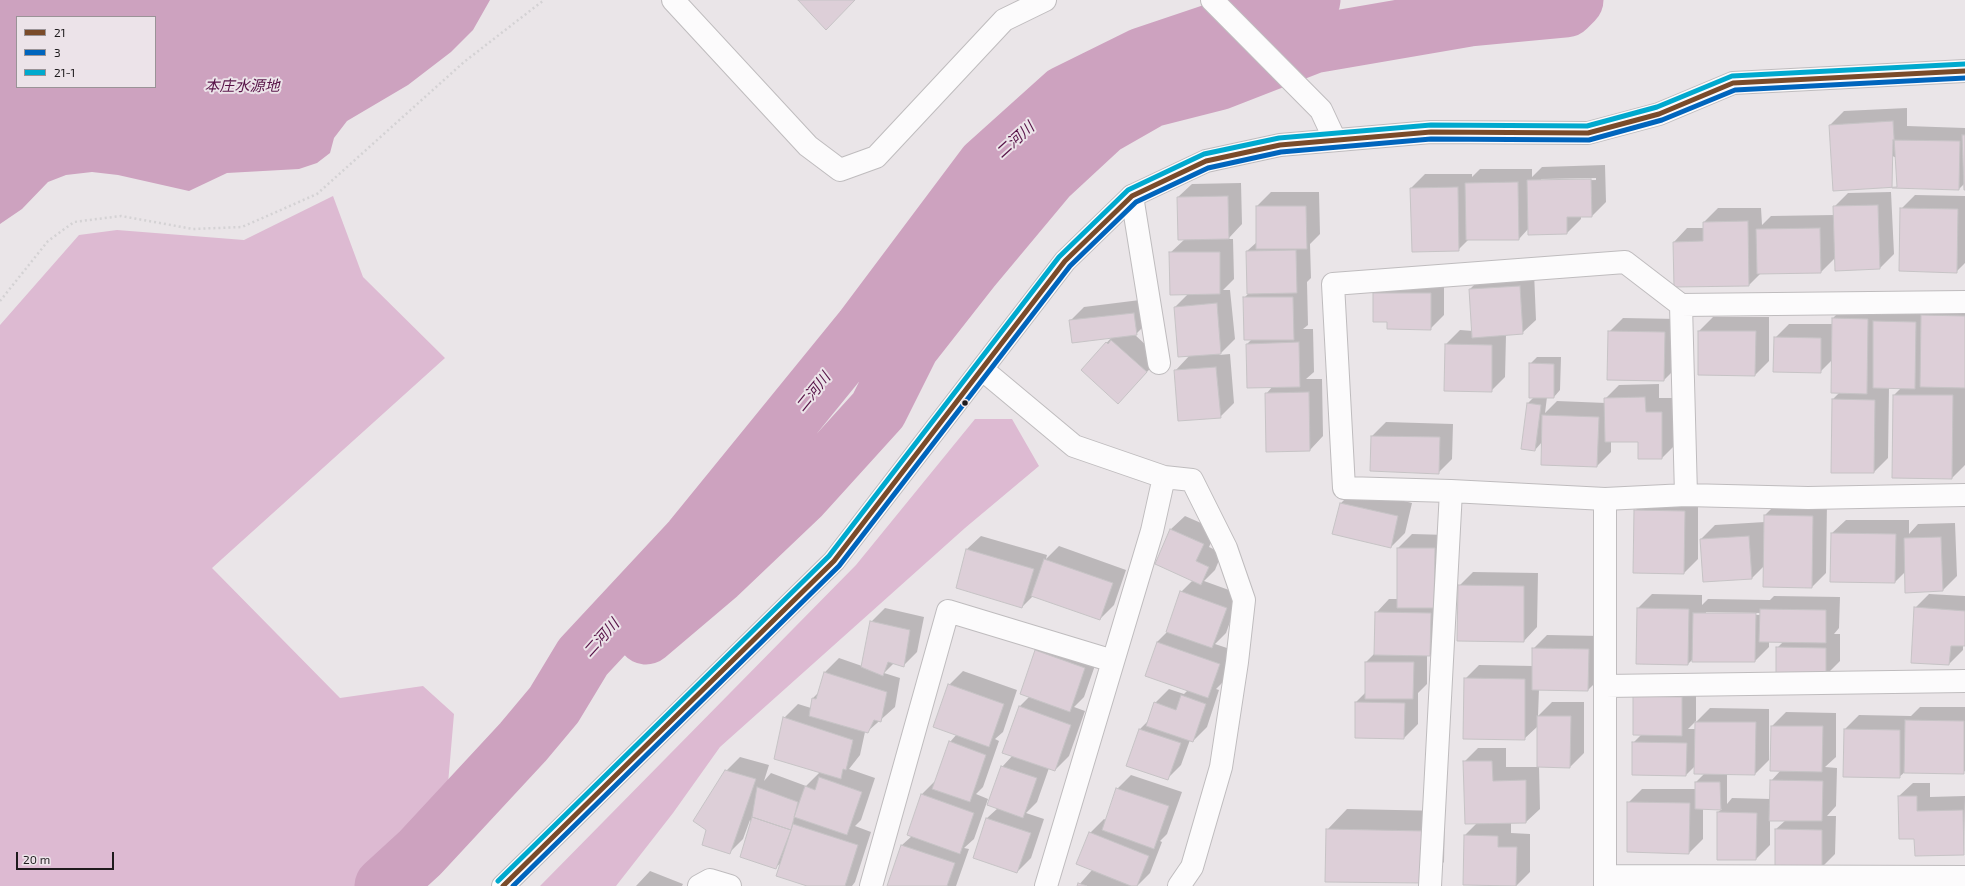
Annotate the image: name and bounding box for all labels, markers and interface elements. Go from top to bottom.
legend [16,16,156,88]
text: 21 [54,25,66,39]
text: 3 [54,45,61,59]
text: 21-1 [54,65,75,79]
water label: 本庄水源地 [205,77,279,95]
water label: 二河川 [992,118,1038,162]
water label: 二河川 [792,369,834,415]
unlabelled marker [960,398,970,408]
water label: 二河川 [579,615,623,661]
scale bar [18,844,116,870]
text: 20 m [23,852,50,866]

